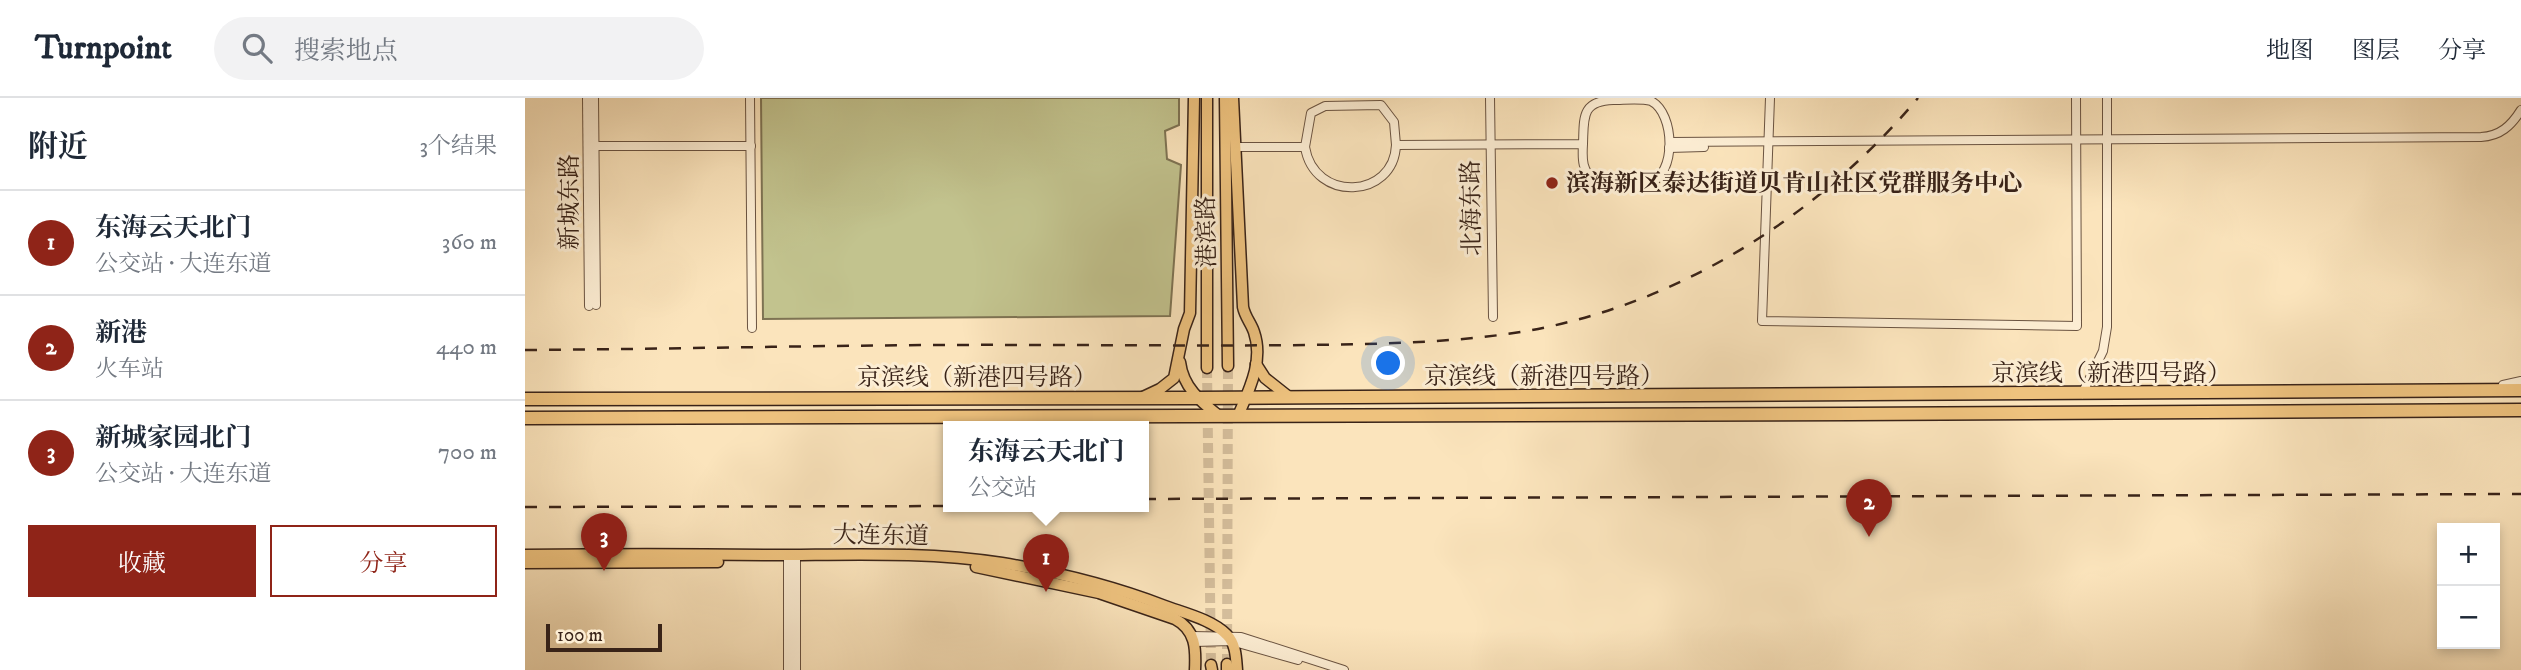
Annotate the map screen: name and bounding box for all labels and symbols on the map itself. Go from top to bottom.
street label: 新城东路 [555,154,585,250]
street label: 北海东路 [1456,160,1488,256]
place label: 滨海新区泰达街道贝肯山社区党群服务中心 [1566,169,2022,199]
marker: 滨海新区泰达街道贝肯山社区党群服务中心 [1544,175,1560,191]
street label: 港滨路 [1191,196,1223,268]
your location [1371,346,1405,380]
street label: 京滨线（新港四号路） [1991,359,2231,389]
street label: 京滨线（新港四号路） [1424,362,1664,392]
street label: 京滨线（新港四号路） [857,363,1097,393]
pin: 2 [1846,479,1892,537]
pin: 3 [581,513,627,571]
street label: 大连东道 [833,520,929,552]
pin: 1 [1023,534,1069,592]
scale bar [546,621,661,653]

